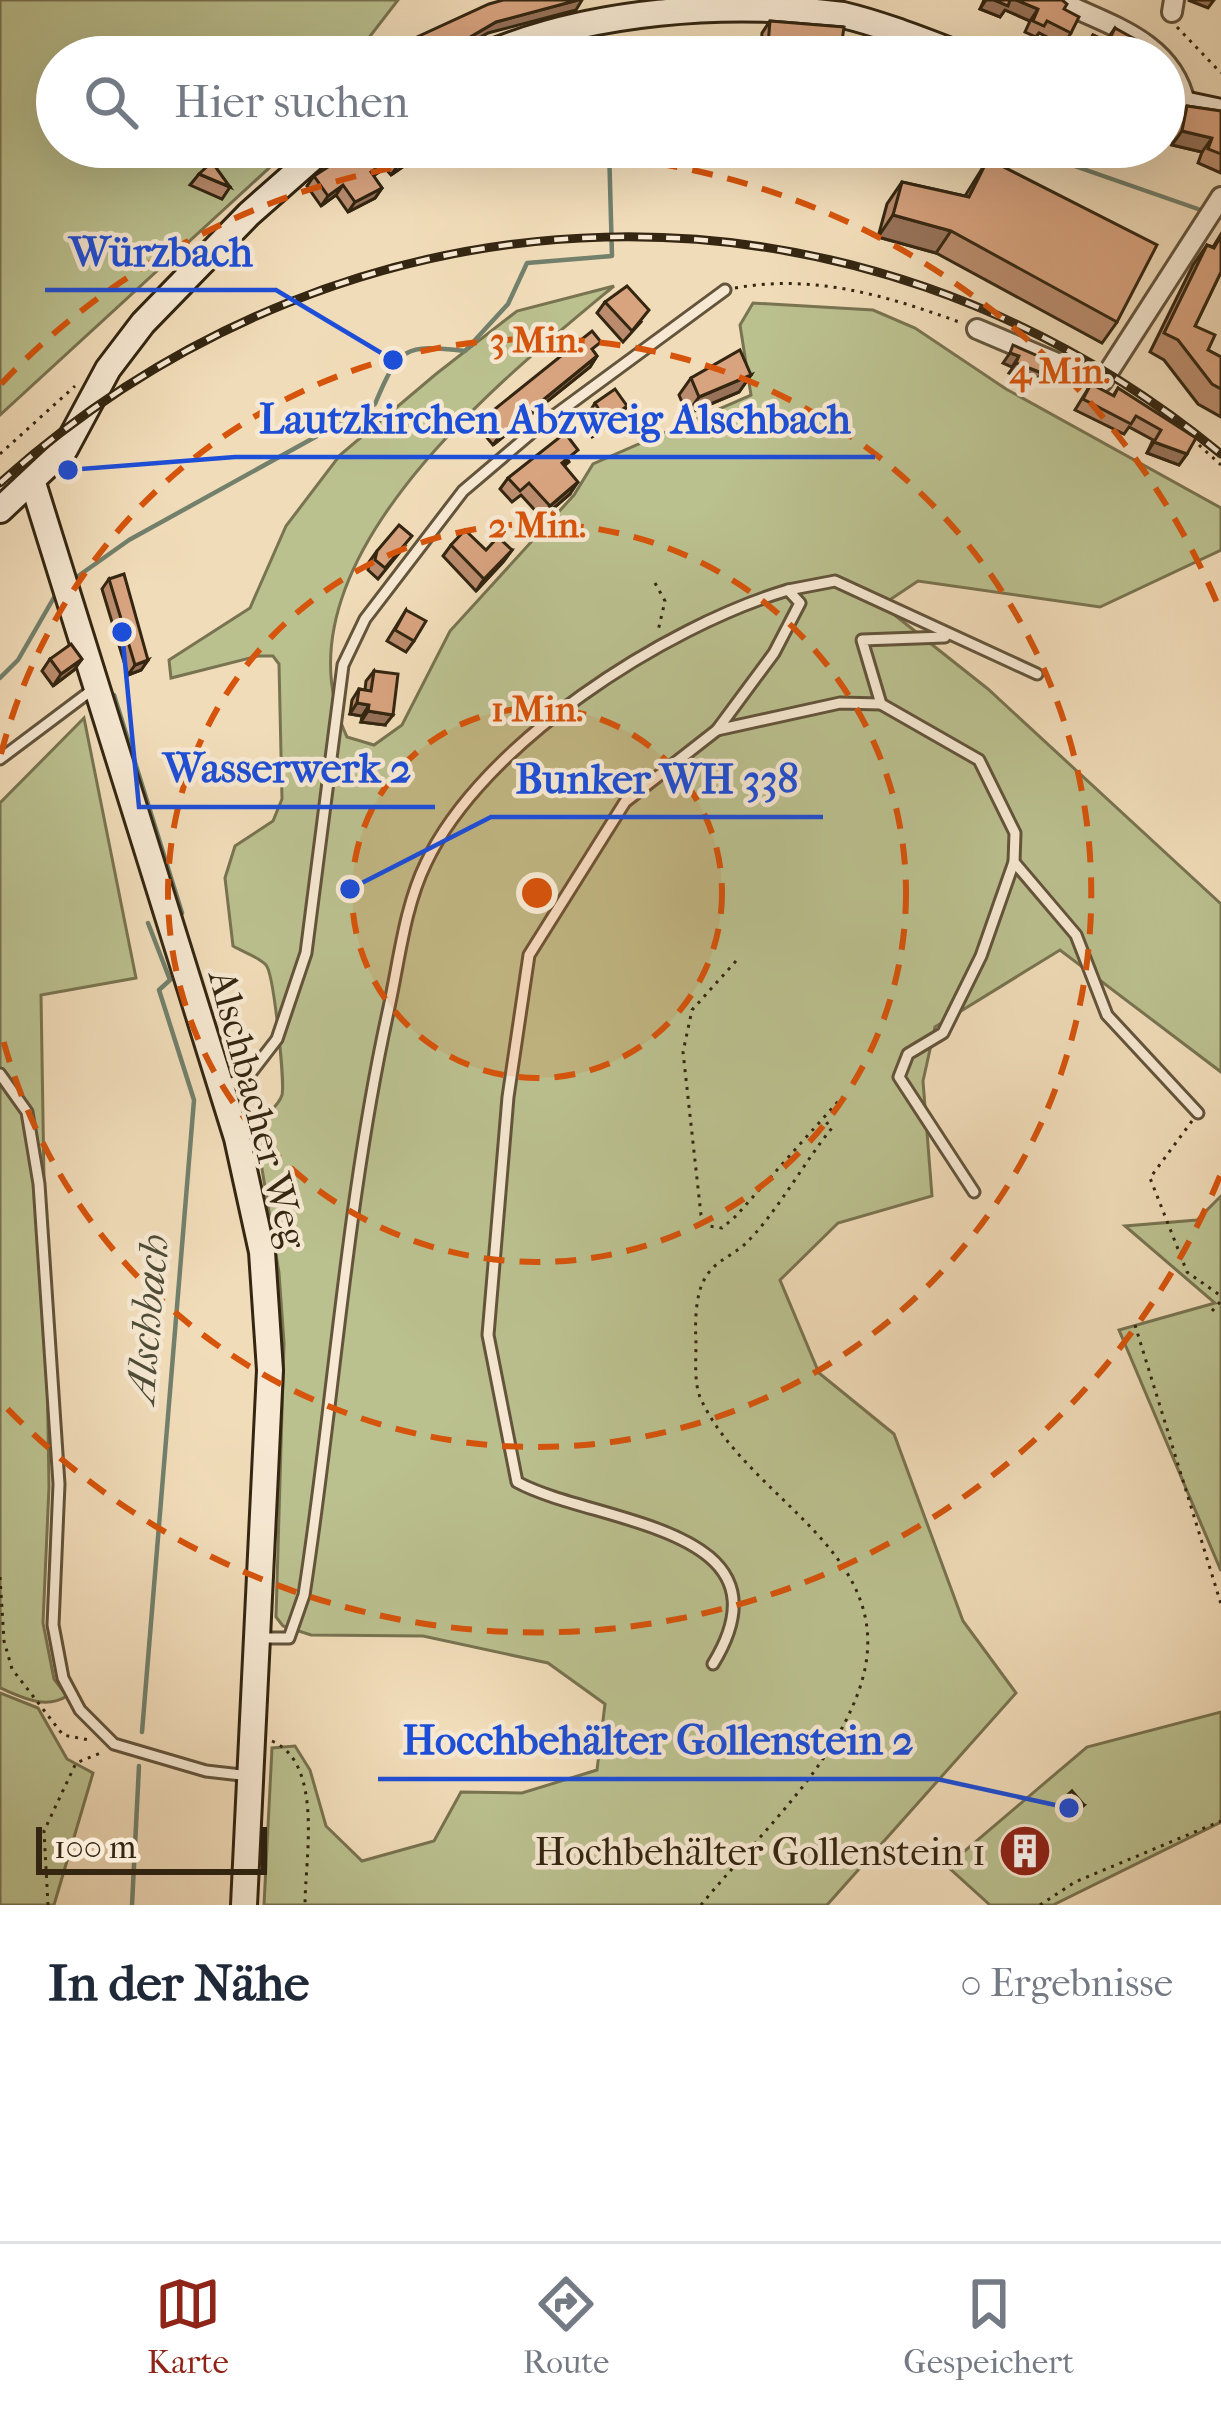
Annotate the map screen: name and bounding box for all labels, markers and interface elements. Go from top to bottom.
search box [36,36,1185,168]
icon: search [78,69,144,135]
text: Hier suchen [174,76,409,129]
callout: Würzbach [45,212,276,290]
text: Würzbach [67,228,253,277]
text: 3 Min. [490,319,584,361]
text: 4 Min. [1009,350,1110,393]
callout: Lautzkirchen Abzweig Alschbach [235,379,875,457]
text: Lautzkirchen Abzweig Alschbach [259,395,851,444]
text: 2 Min. [488,504,586,546]
text: 1 Min. [491,688,583,730]
callout: Wasserwerk 2 [139,729,435,807]
callout: Bunker WH 338 [491,739,823,817]
text: Wasserwerk 2 [161,744,411,793]
text: Bunker WH 338 [515,755,799,804]
centre of rings [516,872,558,914]
street label: Alschbacher Weg [198,963,318,1255]
water label: Alschbach [115,1232,179,1409]
callout: Hocchbehälter Gollenstein 2 [378,1701,937,1779]
text: Hocchbehälter Gollenstein 2 [402,1716,914,1765]
scale bar [36,1821,267,1874]
building icon: Hochbehälter Gollenstein 1 [997,1823,1053,1879]
text: 100 m [54,1828,137,1867]
place label: Hochbehälter Gollenstein 1 [535,1829,986,1875]
text: In der Nähe [48,1953,309,2013]
text: 0 Ergebnisse [960,1960,1173,2006]
tab: Karte [147,2271,229,2382]
tab: Route [523,2271,609,2382]
tab: Gespeichert [903,2271,1074,2382]

